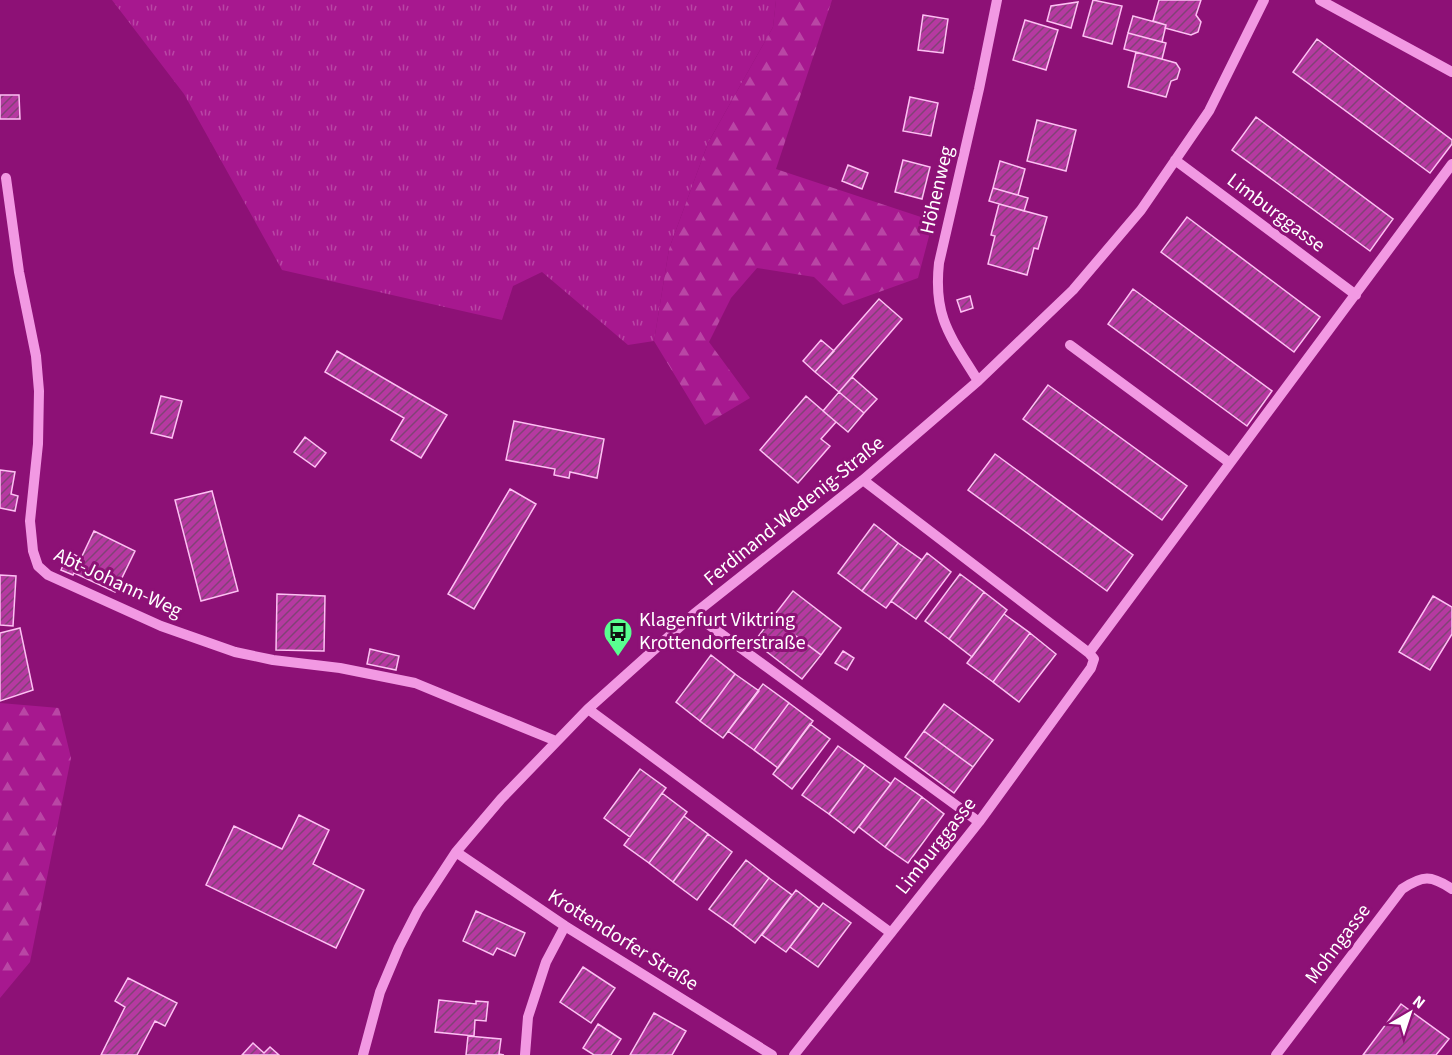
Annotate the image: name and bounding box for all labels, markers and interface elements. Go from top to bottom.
street label: Höhenweg [913,143,961,237]
street label: Limburggasse [1221,167,1331,259]
street label: Ferdinand-Wedenig-Straße [698,429,890,593]
street label: Abt-Johann-Weg [49,541,187,625]
place label: Klagenfurt Viktring Krottendorferstraße [639,606,806,657]
bus stop icon: Klagenfurt Viktring Krottendorferstraße [602,616,634,658]
street label: Limburggasse [889,791,983,901]
street label: Krottendorfer Straße [542,882,704,998]
street label: Mohngasse [1299,898,1377,990]
north arrow [1380,983,1440,1043]
text: N [1408,990,1430,1014]

